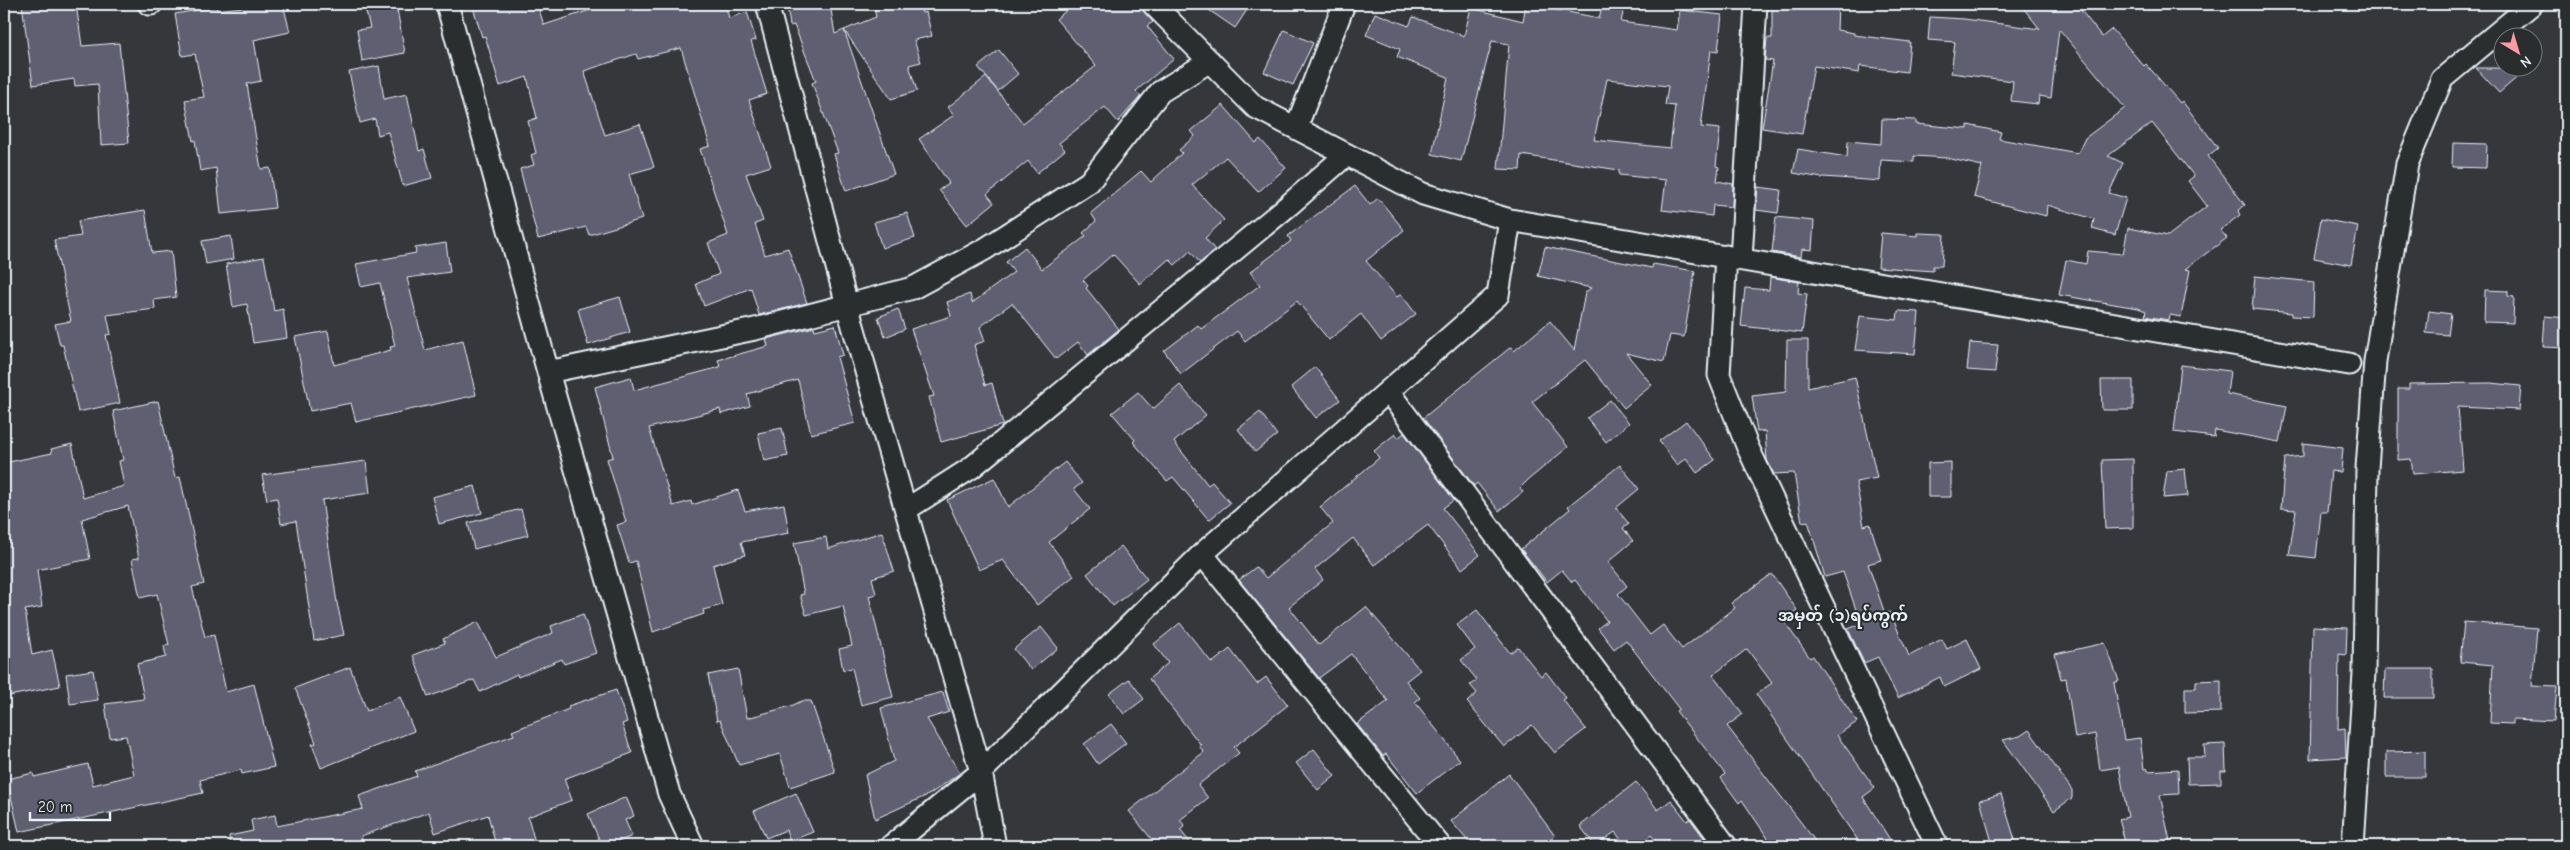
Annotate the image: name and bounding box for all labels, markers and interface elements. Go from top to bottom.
north arrow [2492,28,2542,78]
text: N [2517,52,2535,71]
district label: အမှတ် (၁)ရပ်ကွက် [1778,604,1908,629]
scale bar [30,790,110,822]
text: 20 m [38,798,72,816]

